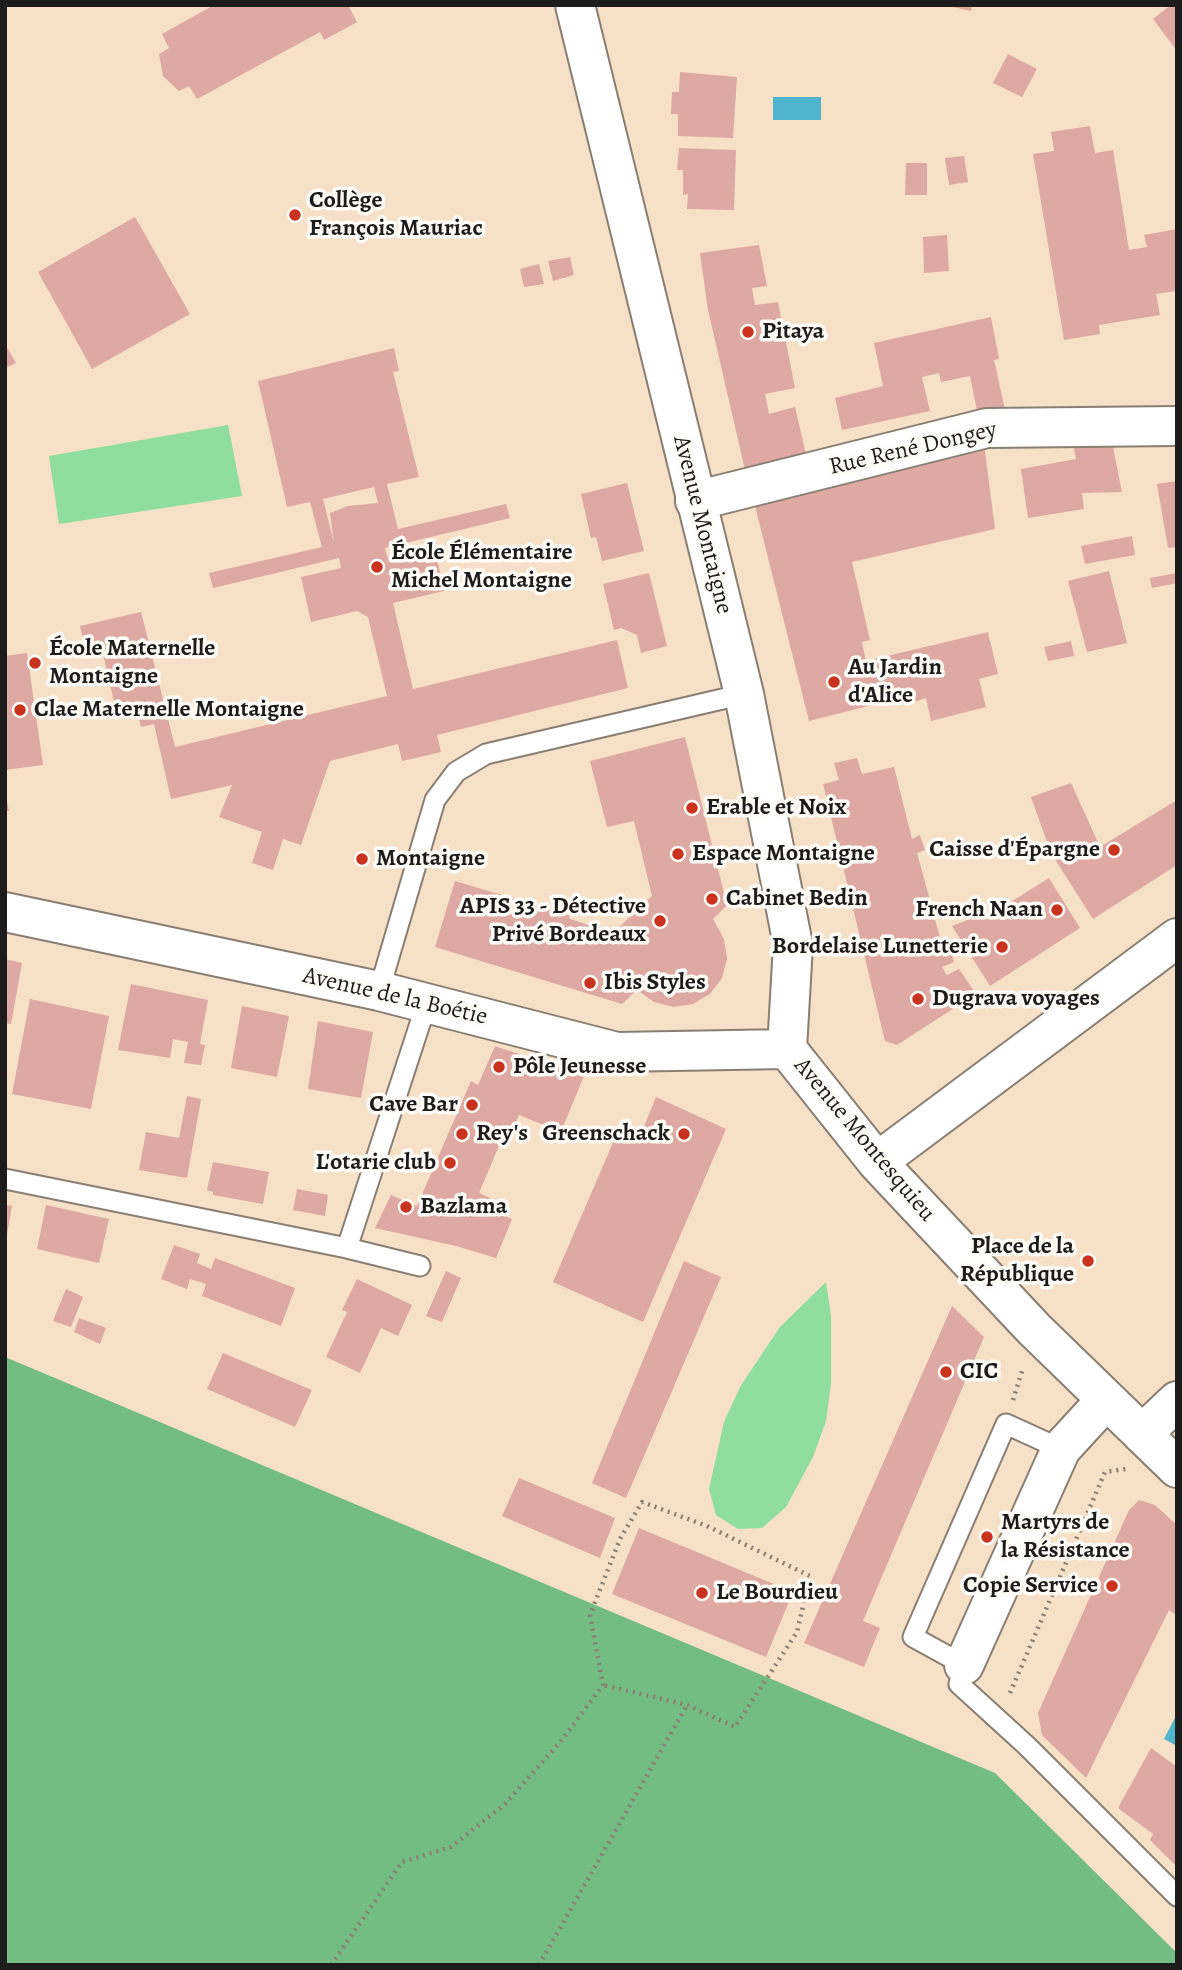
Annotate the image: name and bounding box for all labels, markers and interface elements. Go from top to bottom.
place label: Collège François Mauriac [309,187,483,243]
marker: Collège François Mauriac [287,207,303,223]
place label: Pitaya [762,318,824,346]
marker: Pitaya [740,324,756,340]
street label: Rue René Dongey [826,416,1000,482]
street label: Avenue Montaigne [666,433,738,617]
place label: École Élémentaire Michel Montaigne [391,539,573,595]
marker: École Élémentaire Michel Montaigne [369,559,385,575]
place label: École Maternelle Montaigne [49,635,215,691]
place label: Au Jardin d'Alice [848,654,942,710]
marker: École Maternelle Montaigne [27,655,43,671]
marker: Au Jardin d'Alice [826,674,842,690]
place label: Clae Maternelle Montaigne [34,696,304,724]
marker: Clae Maternelle Montaigne [12,702,28,718]
place label: Erable et Noix [706,794,846,822]
marker: Erable et Noix [684,800,700,816]
place label: Caisse d'Épargne [929,836,1100,864]
place label: Espace Montaigne [692,840,875,868]
marker: Caisse d'Épargne [1106,842,1122,858]
place label: Montaigne [376,845,485,873]
marker: Espace Montaigne [670,846,686,862]
marker: Montaigne [354,851,370,867]
place label: Cabinet Bedin [726,885,868,913]
marker: Cabinet Bedin [704,891,720,907]
place label: APIS 33 - Détective Privé Bordeaux [460,893,646,949]
place label: French Naan [915,896,1043,924]
marker: French Naan [1049,902,1065,918]
marker: APIS 33 - Détective Privé Bordeaux [652,913,668,929]
place label: Bordelaise Lunetterie [772,933,988,961]
marker: Bordelaise Lunetterie [994,939,1010,955]
street label: Avenue de la Boétie [300,962,490,1032]
place label: Ibis Styles [604,969,706,997]
marker: Ibis Styles [582,975,598,991]
place label: Dugrava voyages [932,985,1100,1013]
marker: Dugrava voyages [910,991,926,1007]
street label: Avenue Montesquieu [787,1052,941,1228]
place label: Pôle Jeunesse [513,1053,646,1081]
marker: Pôle Jeunesse [491,1059,507,1075]
place label: Cave Bar [369,1091,458,1119]
marker: Cave Bar [464,1097,480,1113]
place label: Rey's [476,1120,528,1148]
place label: Greenschack [542,1120,670,1148]
marker: Rey's [454,1126,470,1142]
marker: Greenschack [676,1126,692,1142]
place label: L'otarie club [315,1149,436,1177]
marker: L'otarie club [442,1155,458,1171]
place label: Bazlama [420,1193,507,1221]
marker: Bazlama [398,1199,414,1215]
place label: Place de la République [960,1233,1074,1289]
marker: Place de la République [1080,1253,1096,1269]
place label: CIC [960,1358,998,1386]
marker: CIC [938,1364,954,1380]
place label: Martyrs de la Résistance [1001,1509,1130,1565]
marker: Martyrs de la Résistance [979,1529,995,1545]
place label: Copie Service [963,1572,1098,1600]
marker: Copie Service [1104,1578,1120,1594]
place label: Le Bourdieu [716,1579,838,1607]
marker: Le Bourdieu [694,1585,710,1601]

